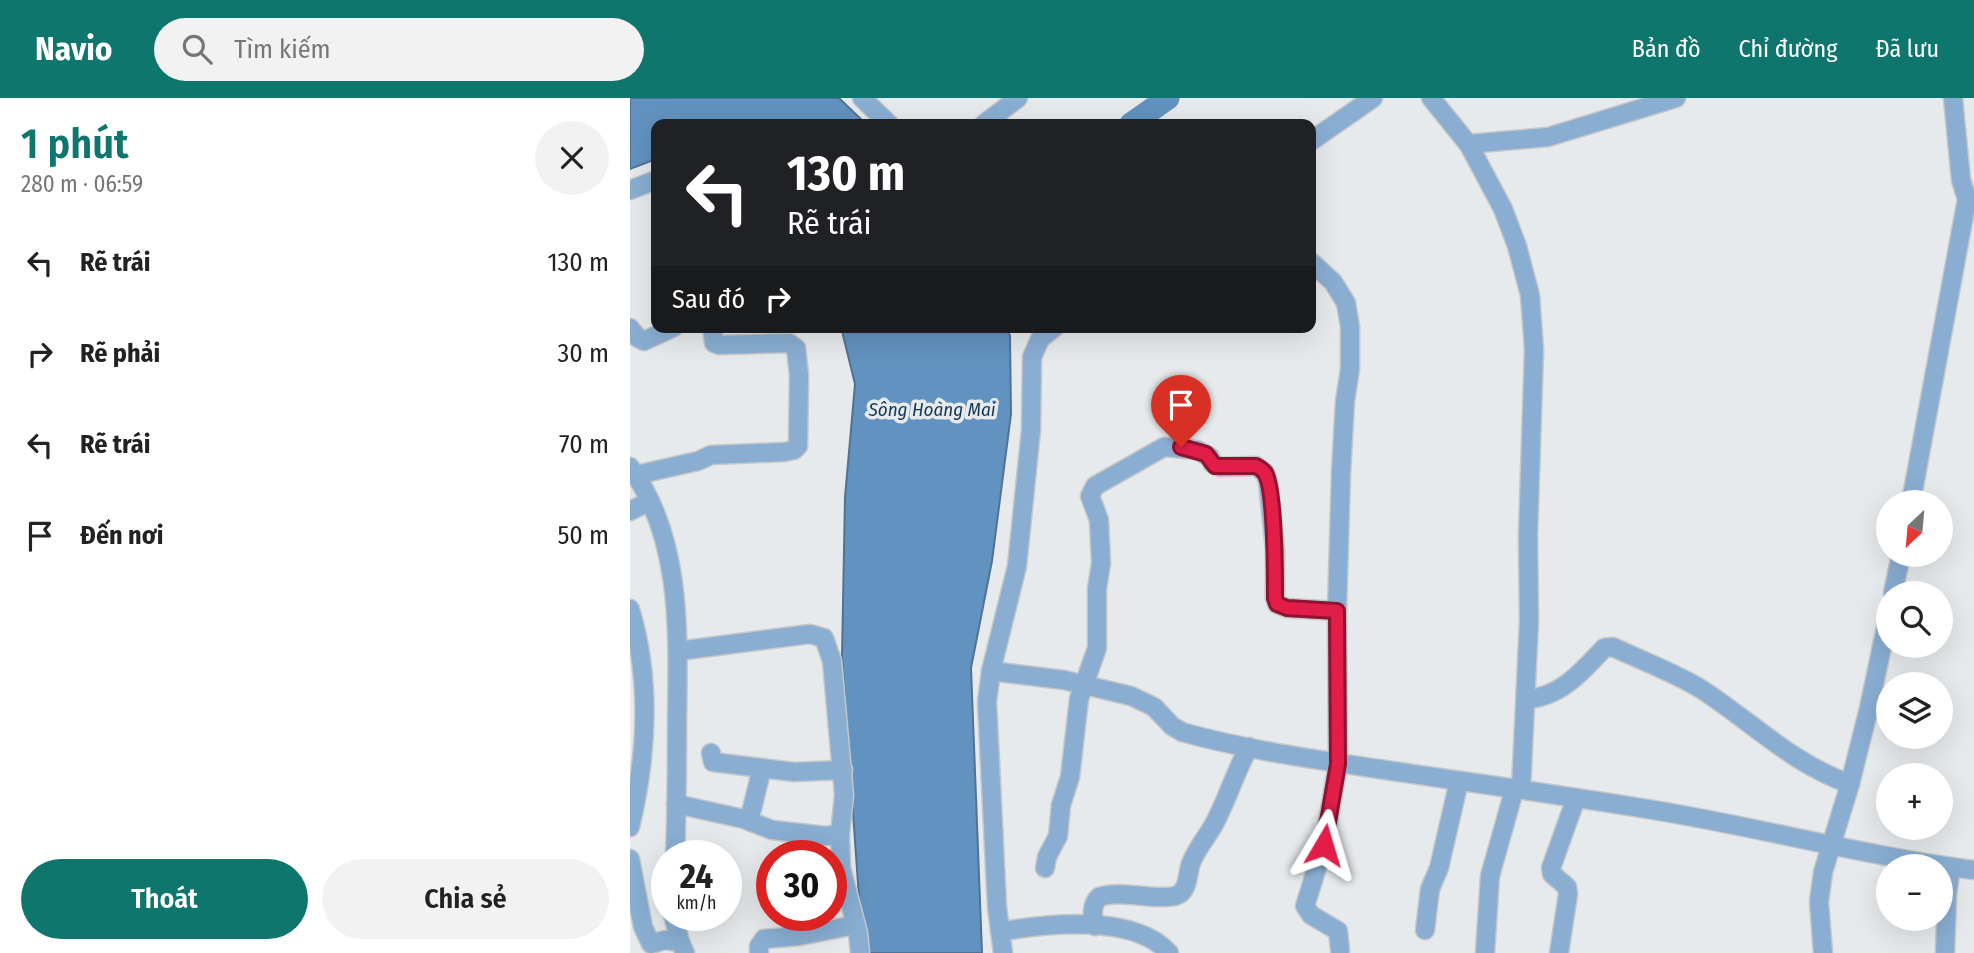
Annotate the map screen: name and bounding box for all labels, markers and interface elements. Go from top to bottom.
search box [154,18,644,81]
text: Navio [35,29,112,69]
icon: search [178,30,216,68]
text: Tìm kiếm [234,34,331,65]
text: Bản đồ [1632,35,1701,63]
text: Chỉ đường [1739,35,1837,63]
text: Đã lưu [1875,35,1939,63]
text: 1 phút [21,119,129,169]
button: close [535,121,609,195]
text: 130 m [787,144,905,203]
icon: left [672,147,763,238]
text: 280 m · 06:59 [21,170,143,198]
text: Rẽ trái [787,204,872,242]
icon: left [21,244,59,282]
text: Rẽ trái [80,247,150,278]
text: 130 m [547,247,609,278]
icon: right [759,280,797,318]
text: Sau đó [672,284,745,315]
icon: right [21,335,59,373]
text: Rẽ phải [80,338,160,369]
text: 30 m [558,338,609,369]
pin [1151,375,1211,447]
icon: arrive [1162,386,1200,424]
water label: Sông Hoàng Mai [867,398,996,421]
icon: left [21,426,59,464]
text: Rẽ trái [80,429,150,460]
text: 70 m [559,429,609,460]
north arrow [1876,490,1953,567]
map controls [1876,490,1953,931]
icon: arrive [21,517,59,555]
text: Đến nơi [80,520,163,551]
text: 50 m [557,520,609,551]
button: search [1876,581,1953,658]
button: layers [1876,672,1953,749]
button: + [1876,763,1953,840]
position arrow [1287,808,1361,882]
speed limit sign: 30 [756,840,847,931]
button: − [1876,854,1953,931]
text: 24 [680,855,713,897]
button: Thoát [21,859,308,939]
button: Chia sẻ [322,859,609,939]
text: km/h [676,892,717,914]

